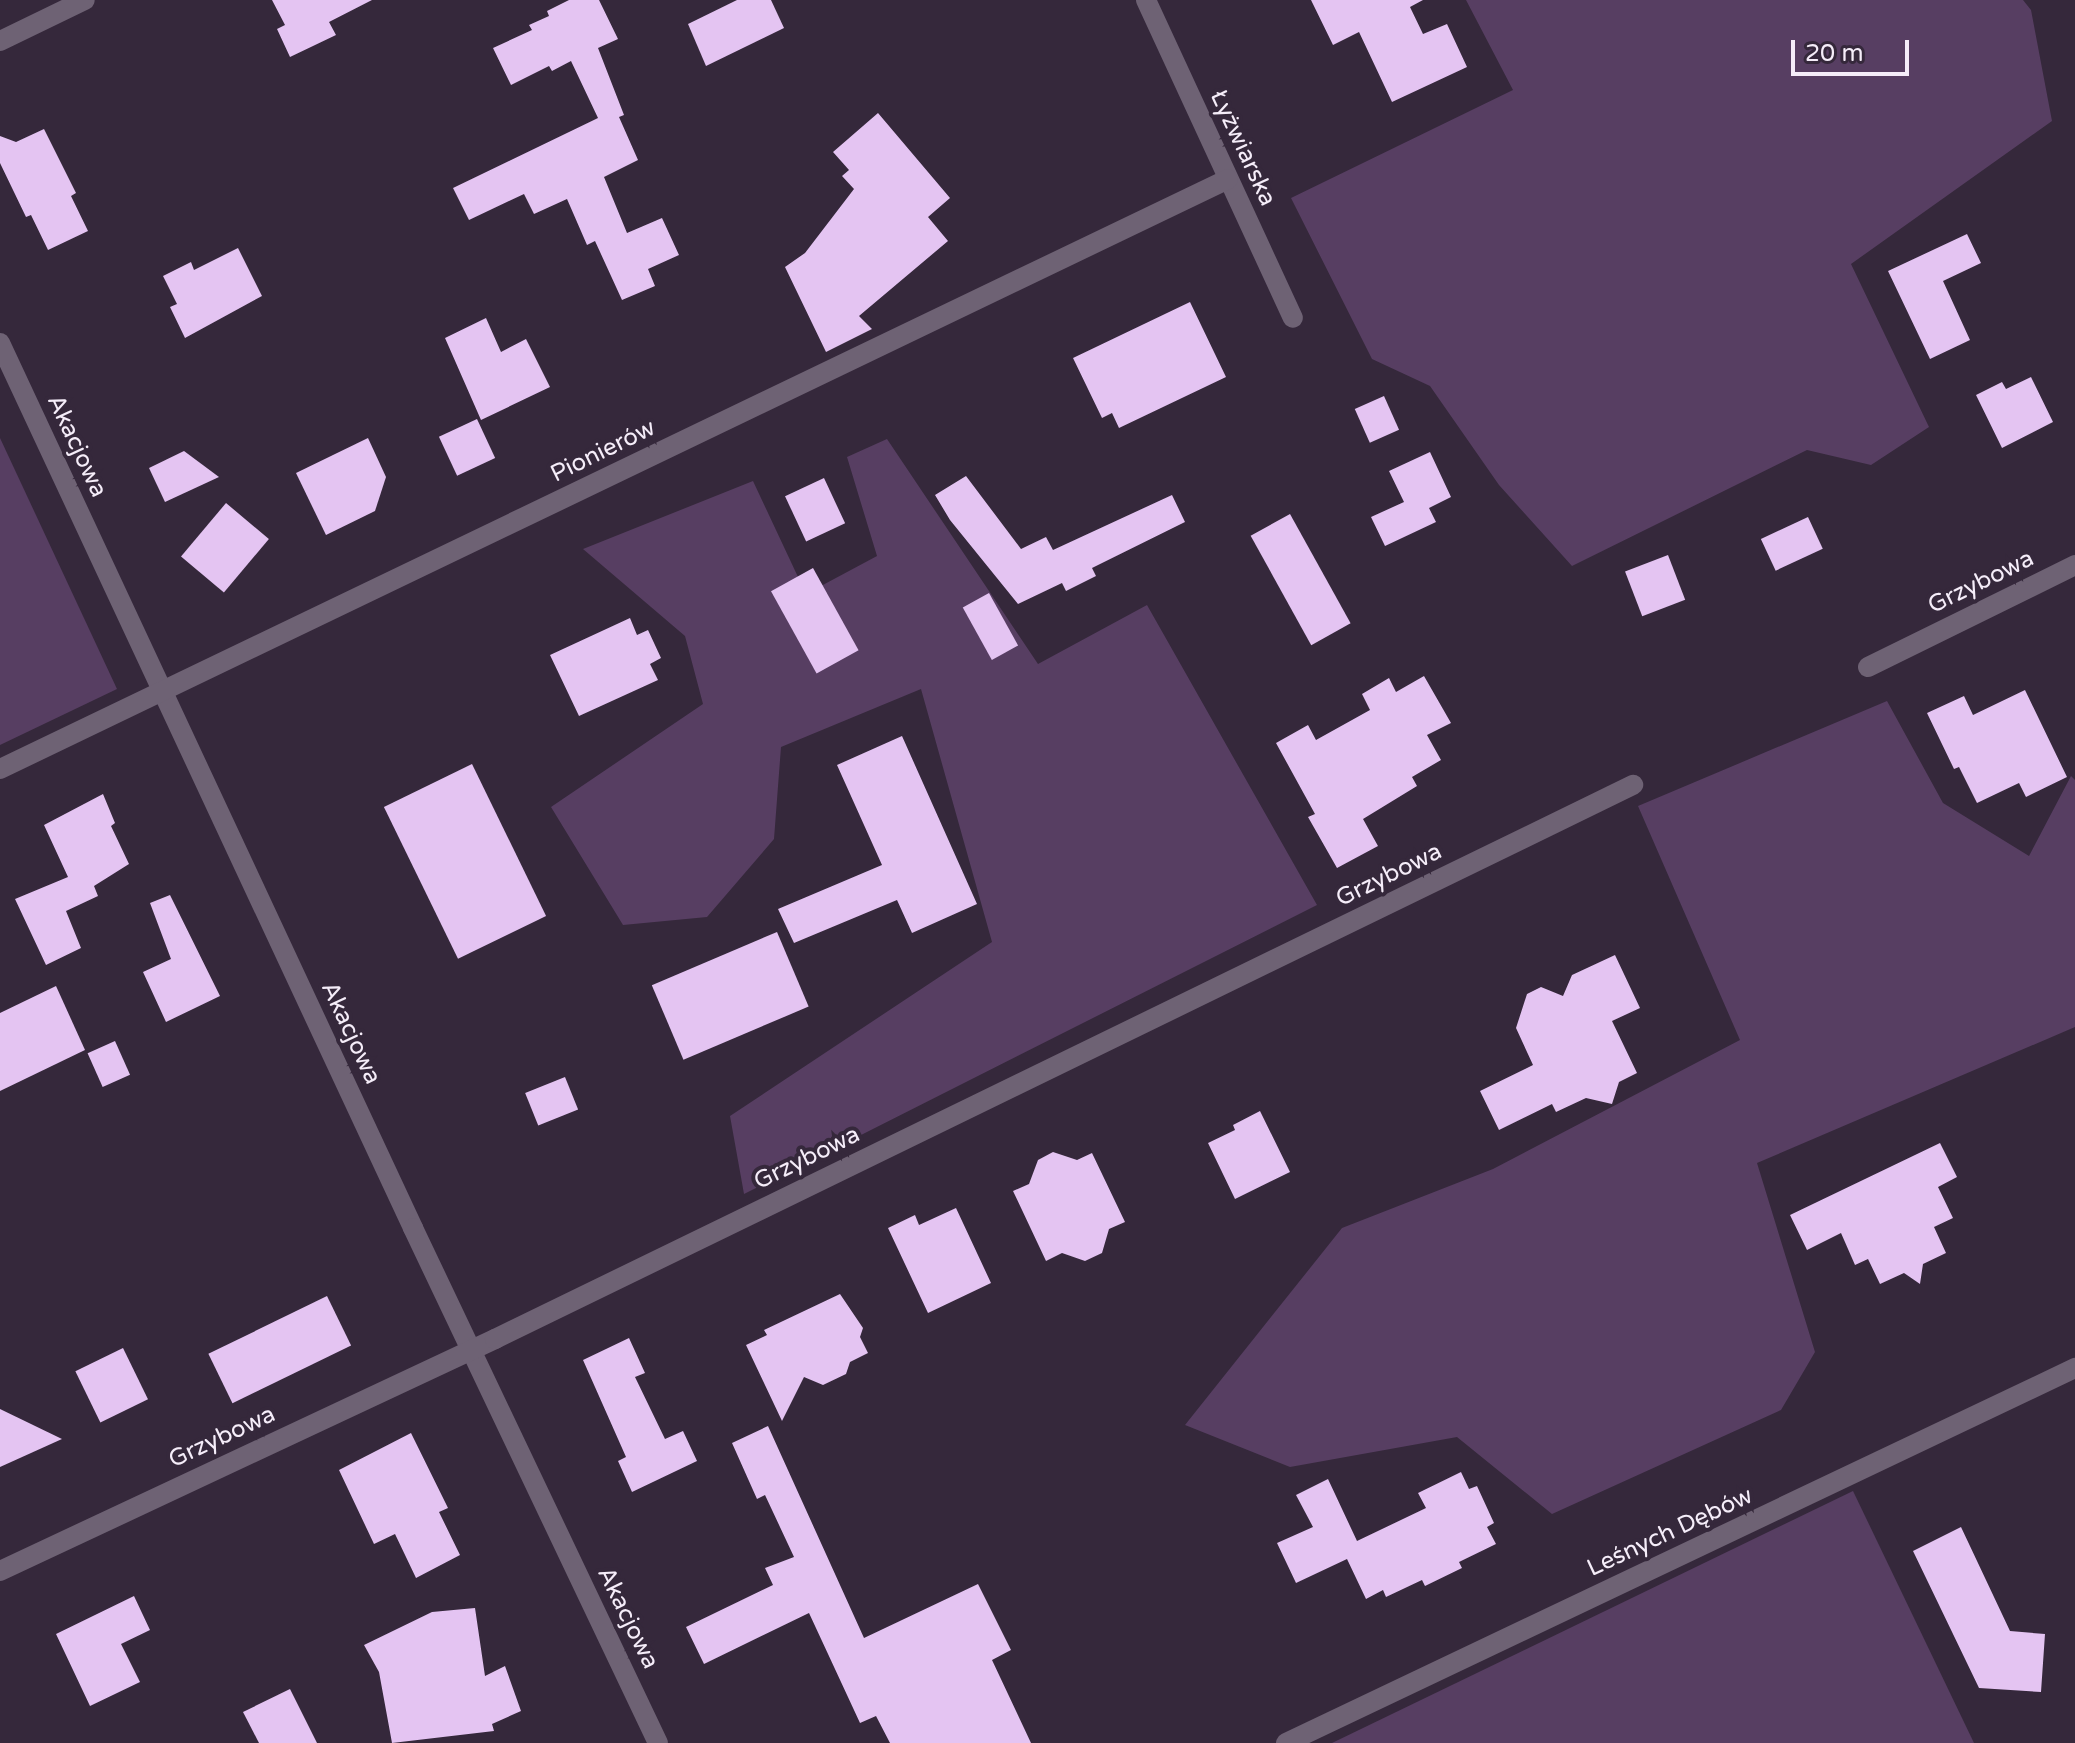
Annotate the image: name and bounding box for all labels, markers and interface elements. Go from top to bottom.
scale bar [1795,24,1913,74]
text: 20 m [1805,39,1863,68]
street label: Łyżwiarska [1204,86,1282,210]
street label: Akacjowa [41,390,113,502]
street label: Pionierów [546,413,660,489]
street label: Grzybowa [1923,544,2039,620]
street label: Grzybowa [1331,837,1447,913]
street label: Akacjowa [315,977,387,1089]
street label: Grzybowa [749,1120,865,1196]
street label: Grzybowa [164,1400,280,1474]
street label: Leśnych Dębów [1583,1481,1757,1583]
street label: Akacjowa [591,1562,665,1674]

